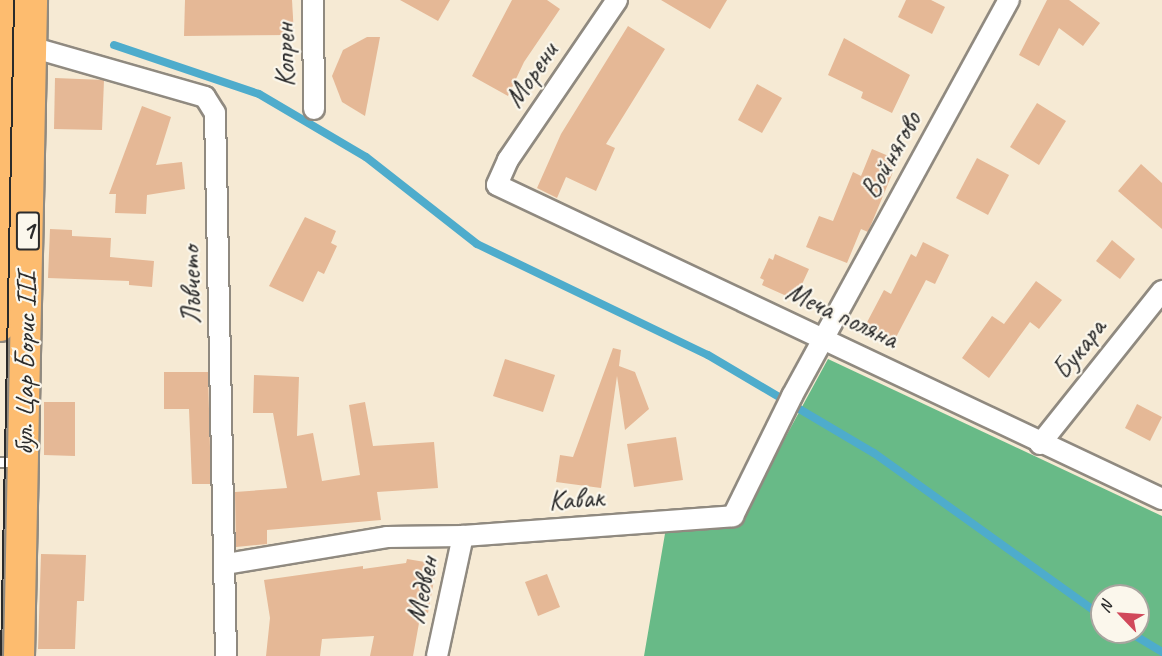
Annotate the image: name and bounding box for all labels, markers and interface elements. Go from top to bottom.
street label: Копрен [268,23,302,87]
street label: Морени [497,36,565,114]
street label: Войнягово [854,106,928,204]
road number: 1 [15,207,42,255]
street label: Лъвчето [174,245,208,325]
street label: бул. Цар Борис III [7,272,43,456]
street label: Меча поляна [782,275,902,355]
street label: Букара [1045,312,1113,386]
street label: Кавак [547,480,605,518]
street label: Медвен [399,554,445,626]
north arrow [1090,584,1150,644]
text: N [1094,599,1117,616]

